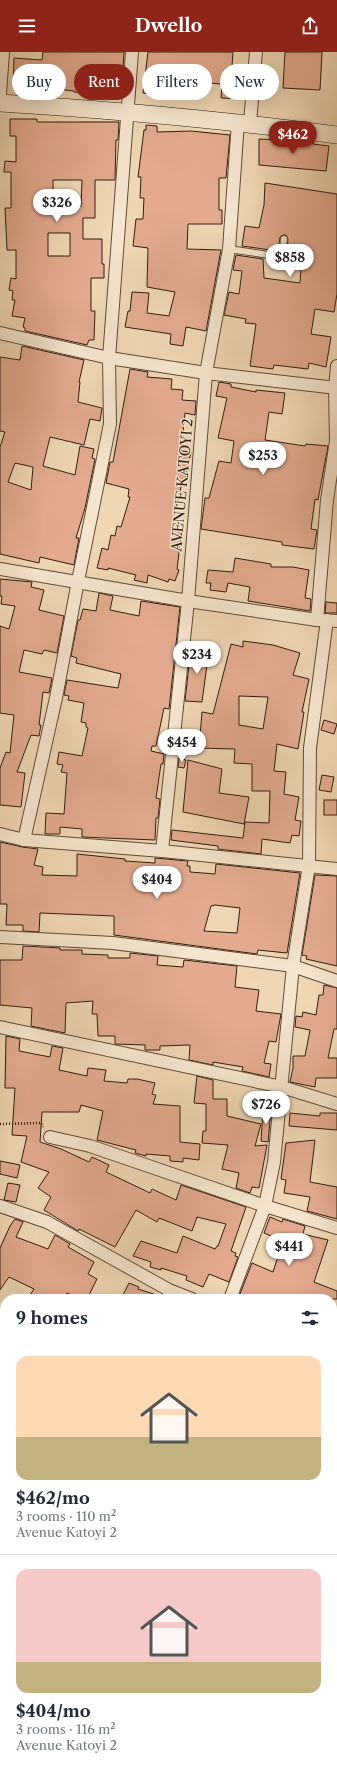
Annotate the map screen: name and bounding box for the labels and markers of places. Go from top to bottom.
pin: $462 [269,121,317,155]
pin: $326 [33,189,81,223]
pin: $858 [266,244,314,278]
pin: $253 [239,442,287,476]
pin: $234 [173,641,221,675]
pin: $454 [158,729,206,763]
pin: $404 [133,866,181,900]
pin: $726 [242,1091,290,1125]
pin: $441 [265,1233,313,1267]

